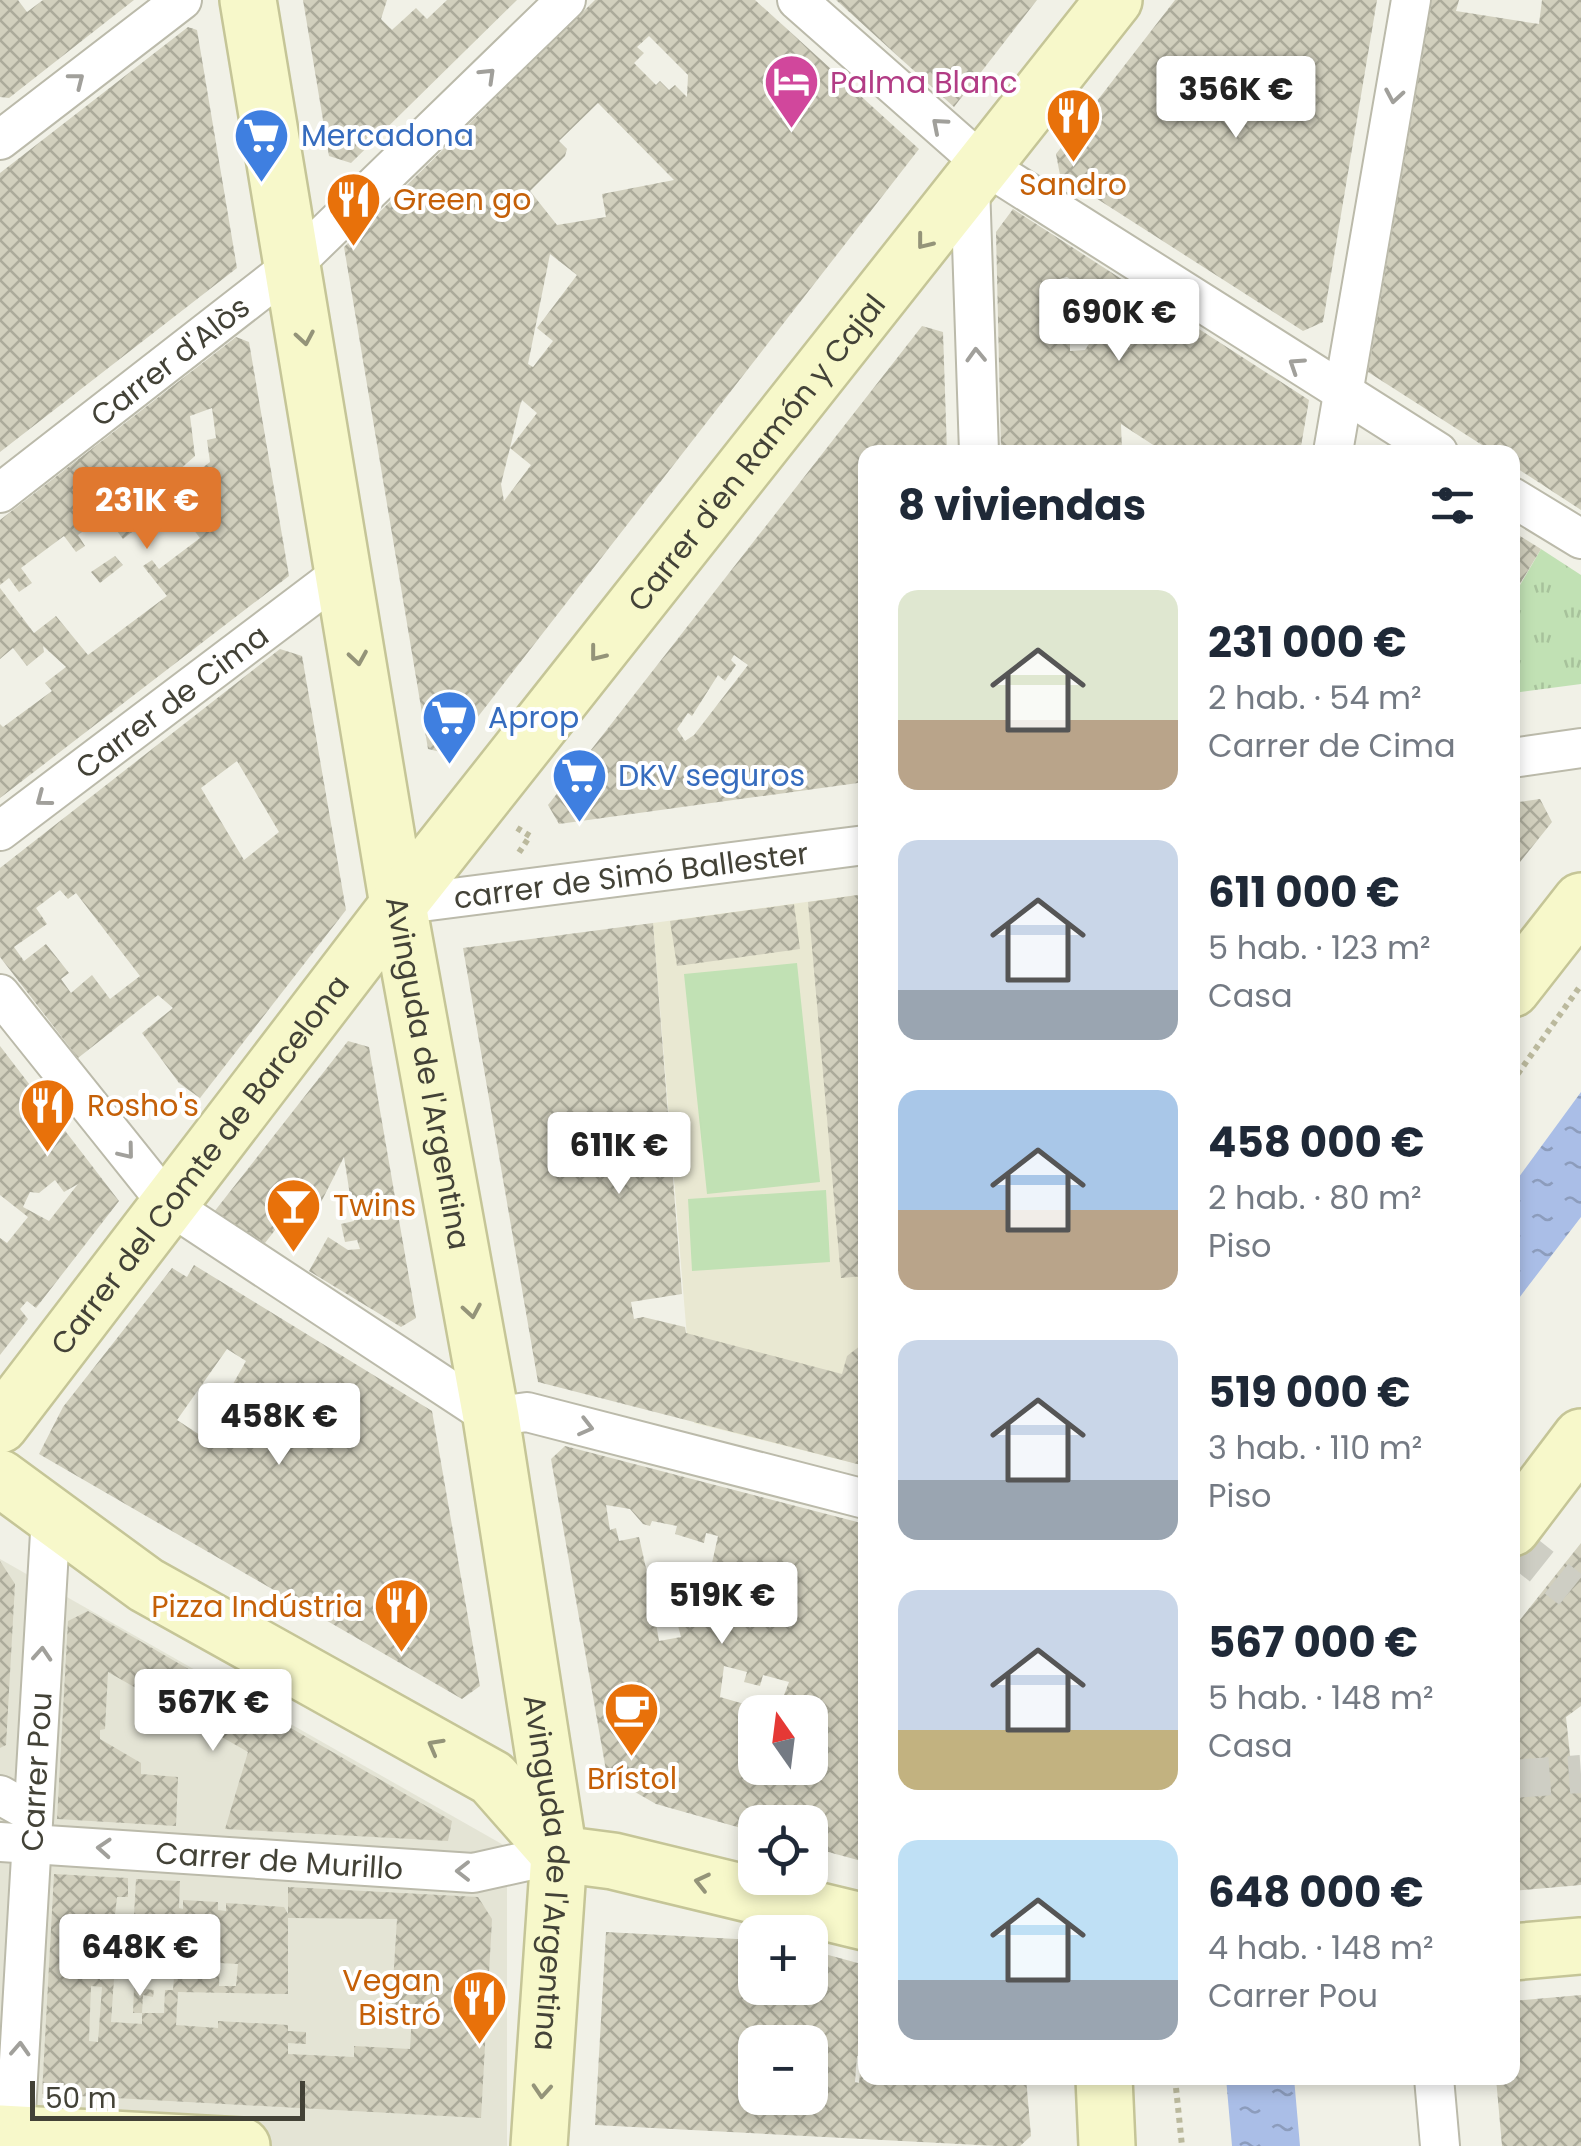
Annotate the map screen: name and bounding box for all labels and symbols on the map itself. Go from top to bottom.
hotel icon: Palma Blanc [761,52,821,131]
pin: 356K € [1155,56,1317,141]
place label: Palma Blanc [830,61,1018,104]
one-way arrow [477,69,495,87]
one-way arrow [66,75,84,92]
restaurant icon: Sandro [1043,86,1103,165]
one-way arrow [1384,88,1405,104]
supermarket icon: Mercadona [232,105,292,184]
place label: Mercadona [301,114,474,157]
one-way arrow [932,119,951,137]
place label: Sandro [1019,163,1127,206]
restaurant icon: Green go [324,169,384,248]
place label: Green go [393,178,531,221]
one-way arrow [918,230,936,248]
pin: 690K € [1038,279,1200,364]
street label: Carrer d'Alòs [81,285,258,437]
street label: Carrer d'en Ramón y Cajal [617,285,895,620]
one-way arrow [294,329,315,346]
one-way arrow [966,347,987,363]
one-way arrow [1288,358,1306,377]
pin: 231K € [66,467,228,552]
street label: Carrer de Cima [66,614,277,789]
one-way arrow [592,643,609,661]
one-way arrow [347,650,368,667]
supermarket icon: Aprop [419,687,479,766]
place label: Aprop [488,696,579,739]
supermarket icon: DKV seguros [549,745,609,824]
place label: DKV seguros [618,754,805,797]
one-way arrow [36,787,54,804]
street label: carrer de Simó Ballester [451,831,811,919]
street label: Avinguda de l'Argentina [375,893,482,1253]
street label: Carrer del Comte de Barcelona [40,965,359,1364]
restaurant icon: Rosho's [18,1075,78,1154]
place label: Rosho's [87,1084,199,1127]
pin: 611K € [538,1112,700,1197]
one-way arrow [115,1141,133,1159]
bar icon: Twins [264,1175,324,1254]
place label: Twins [333,1184,416,1227]
one-way arrow [461,1302,482,1319]
pin: 458K € [198,1383,360,1468]
one-way arrow [577,1416,594,1437]
pin: 519K € [641,1562,803,1647]
restaurant icon: Pizza Indústria [372,1576,432,1655]
place label: Pizza Indústria [151,1585,363,1628]
one-way arrow [31,1646,52,1662]
pin: 567K € [132,1669,294,1754]
cafe icon: Brístol [602,1680,662,1759]
street label: Carrer Pou [10,1691,62,1853]
street label: Avinguda de l'Argentina [513,1692,581,2052]
north arrow [738,1695,828,1785]
one-way arrow [427,1738,445,1758]
place label: Brístol [587,1757,677,1800]
street label: Carrer de Murillo [154,1831,405,1890]
one-way arrow [96,1838,112,1860]
one-way arrow [455,1860,470,1882]
one-way arrow [694,1873,711,1894]
pin: 648K € [59,1914,221,1999]
place label: Vegan Bistró [342,1959,441,2036]
restaurant icon: Vegan Bistró [450,1967,510,2046]
one-way arrow [9,2040,30,2056]
scale bar [30,2076,305,2120]
one-way arrow [532,2084,553,2100]

